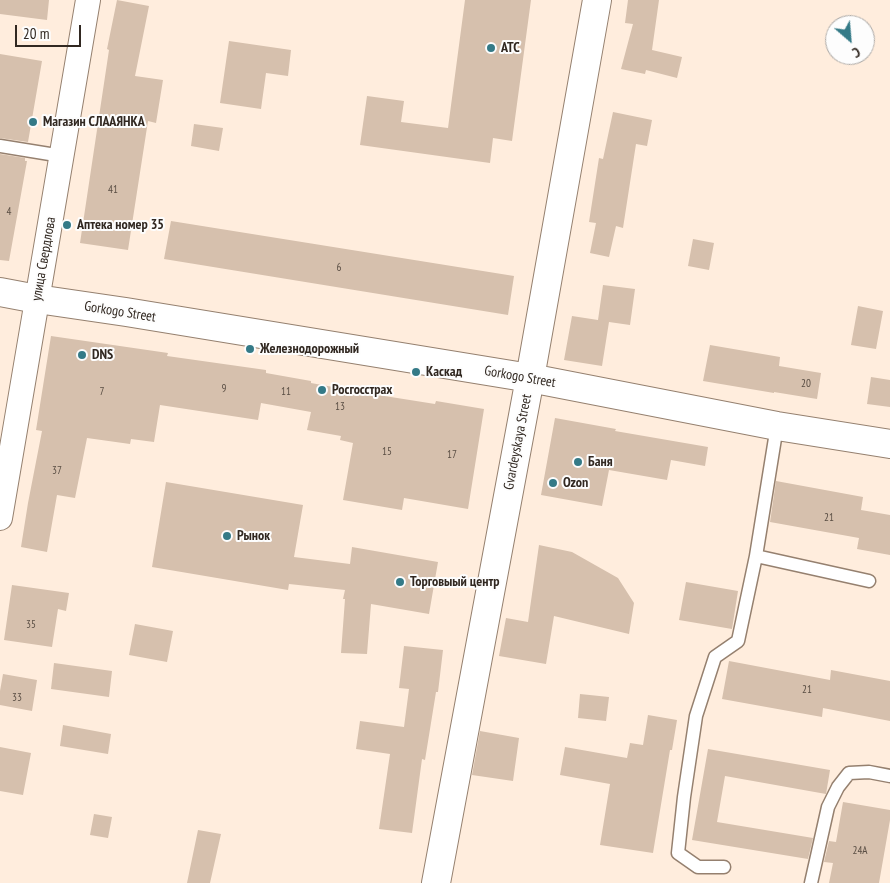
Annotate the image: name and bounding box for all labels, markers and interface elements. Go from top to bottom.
scale bar [18,15,84,47]
north arrow [825,15,875,65]
text: 20 m [23,24,49,43]
place label: АТС [501,40,520,56]
marker: АТС [485,42,497,54]
text: С [849,43,863,62]
place label: Магазин СЛААЯНКА [43,114,145,130]
marker: Магазин СЛААЯНКА [27,116,39,128]
house number: 41 [108,183,118,197]
house number: 4 [7,205,11,219]
street label: улица Свердлова [28,216,60,302]
place label: Аптека номер 35 [77,217,164,233]
marker: Аптека номер 35 [61,219,73,231]
house number: 6 [337,261,341,275]
street label: Gorkogo Street [83,298,157,326]
place label: Железнодорожный [260,341,359,357]
marker: Железнодорожный [244,343,256,355]
place label: DNS [92,347,113,363]
marker: DNS [76,349,88,361]
street label: Gorkogo Street [483,362,557,392]
place label: Каскад [426,364,462,380]
marker: Каскад [410,366,422,378]
house number: 20 [801,377,811,391]
house number: 9 [222,382,226,396]
place label: Росгосстрах [332,382,393,398]
marker: Росгосстрах [316,384,328,396]
house number: 7 [100,385,104,399]
house number: 11 [281,385,291,399]
street label: Gvardeyskaya Street [500,393,536,491]
house number: 13 [335,400,345,414]
house number: 15 [382,445,392,459]
house number: 17 [447,448,457,462]
place label: Баня [588,454,613,470]
marker: Баня [572,456,584,468]
house number: 37 [52,464,62,478]
place label: Ozon [563,475,588,491]
marker: Ozon [547,477,559,489]
house number: 21 [824,511,834,525]
place label: Рынок [237,528,270,544]
marker: Рынок [221,530,233,542]
place label: Торговыый центр [410,574,500,590]
marker: Торговыый центр [394,576,406,588]
house number: 35 [26,618,36,632]
house number: 21 [802,683,812,697]
house number: 33 [12,691,22,705]
house number: 24А [852,844,868,858]

